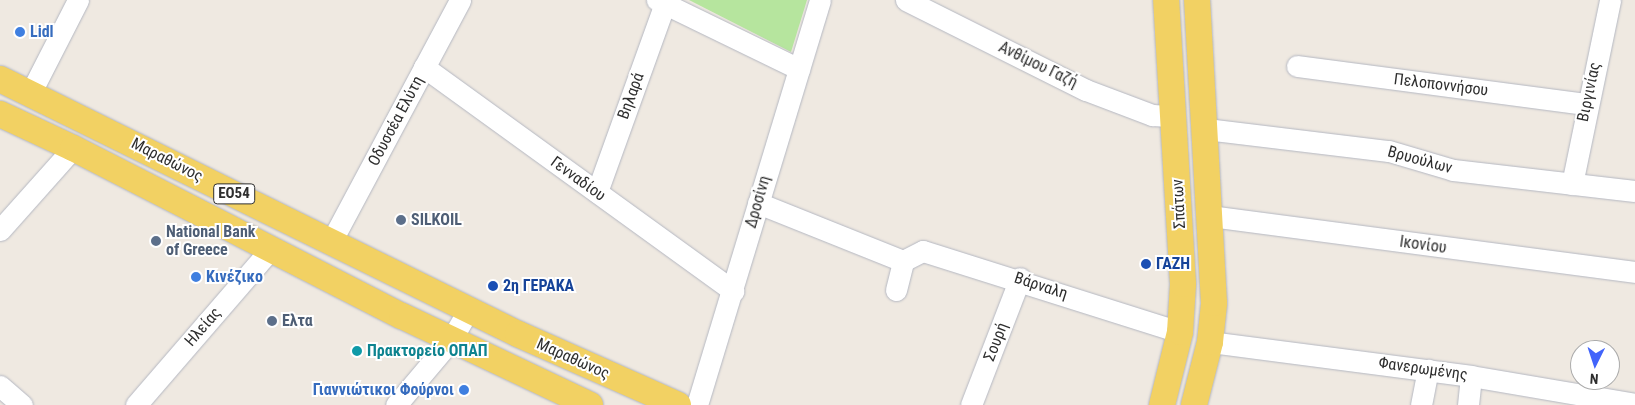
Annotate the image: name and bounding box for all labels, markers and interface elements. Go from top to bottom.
place label: Lidl [30,22,54,42]
marker: Lidl [14,26,26,38]
street label: Ανθίμου Γαζή [995,38,1081,92]
street label: Βιργινίας [1573,61,1605,123]
street label: Βηλαρά [614,70,648,122]
street label: Πελοποννήσου [1393,70,1489,100]
street label: Οδυσσέα Ελύτη [364,73,428,169]
street label: Μαραθώνος [128,134,206,186]
street label: Βρυούλων [1386,142,1454,178]
street label: Γενναδίου [547,153,609,205]
street label: Δροσίνη [741,174,775,230]
street label: Σπάτων [1168,179,1190,229]
road number: ΕΟ54 [213,182,255,206]
place label: SILKOIL [411,210,462,230]
marker: SILKOIL [395,214,407,226]
place label: National Bank of Greece [166,222,255,260]
street label: Ικονίου [1398,232,1448,258]
marker: National Bank of Greece [150,235,162,247]
place label: ΓΑΖΗ [1156,254,1190,274]
marker: ΓΑΖΗ [1140,258,1152,270]
place label: Κινέζικο [206,267,263,287]
street label: Βάρναλη [1012,268,1070,304]
marker: Κινέζικο [190,271,202,283]
place label: 2η ΓΕΡΑΚΑ [503,276,574,296]
marker: 2η ΓΕΡΑΚΑ [487,280,499,292]
street label: Ηλείας [181,304,225,350]
place label: Ελτα [282,311,313,331]
marker: Ελτα [266,315,278,327]
street label: Σουρή [980,320,1012,364]
street label: Μαραθώνος [534,334,612,384]
north arrow [1570,340,1620,390]
place label: Πρακτορείο ΟΠΑΠ [367,341,488,361]
marker: Πρακτορείο ΟΠΑΠ [351,345,363,357]
street label: Φανερωμένης [1377,353,1469,385]
text: N [1589,371,1599,387]
place label: Γιαννιώτικοι Φούρνοι [313,380,454,400]
marker: Γιαννιώτικοι Φούρνοι [458,384,470,396]

